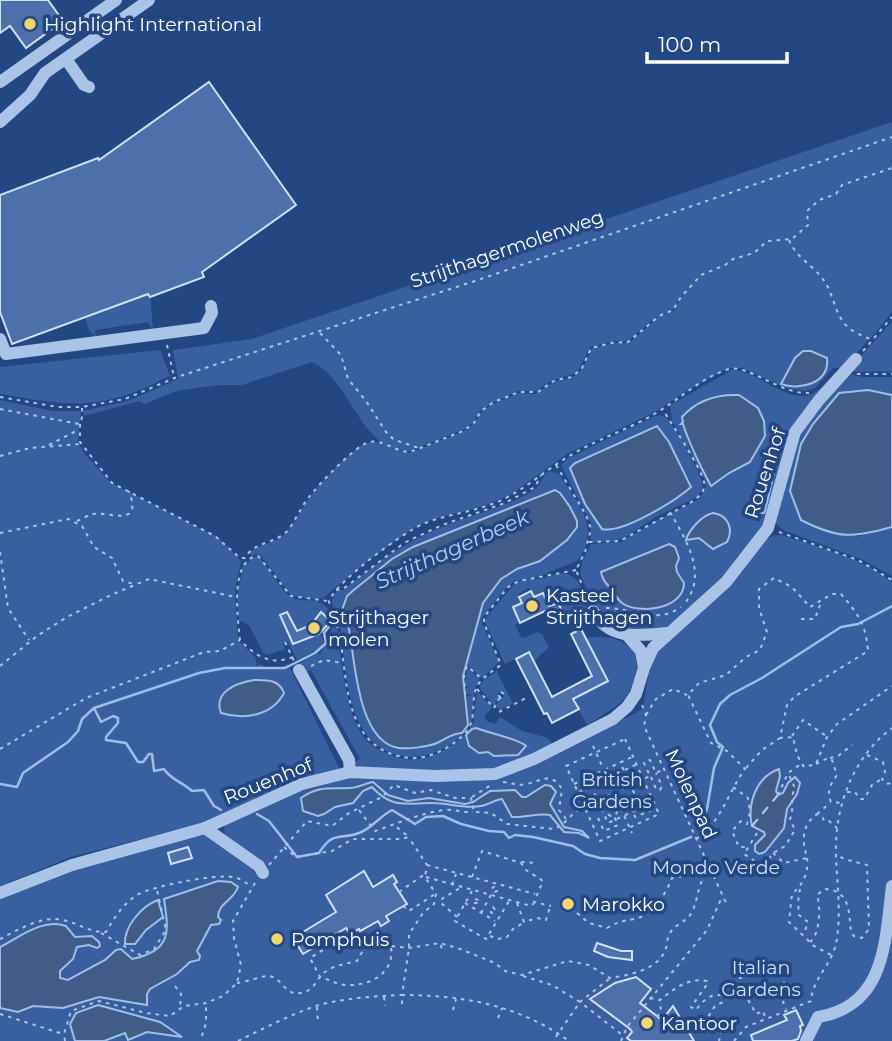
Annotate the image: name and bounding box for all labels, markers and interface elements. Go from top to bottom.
place label: Highlight International [44,13,262,36]
marker: Highlight International [22,16,38,32]
scale bar [647,21,787,65]
text: 100 m [658,32,721,57]
street label: Strijthagermolenweg [407,205,607,293]
street label: Rouenhof [740,423,791,521]
water label: Strijthagerbeek [371,503,534,594]
place label: Kasteel Strijthagen [546,584,652,629]
marker: Kasteel Strijthagen [524,598,540,614]
place label: Strijthager molen [328,606,429,651]
marker: Strijthager molen [306,620,322,636]
street label: Molenpad [660,745,722,843]
street label: Rouenhof [220,752,317,809]
park label: British Gardens [572,768,652,813]
park label: Mondo Verde [652,856,780,879]
place label: Marokko [582,893,665,916]
marker: Marokko [560,896,576,912]
place label: Pomphuis [291,928,389,951]
marker: Pomphuis [269,931,285,947]
park label: Italian Gardens [721,956,801,1001]
place label: Kantoor [661,1012,737,1035]
marker: Kantoor [639,1015,655,1031]

